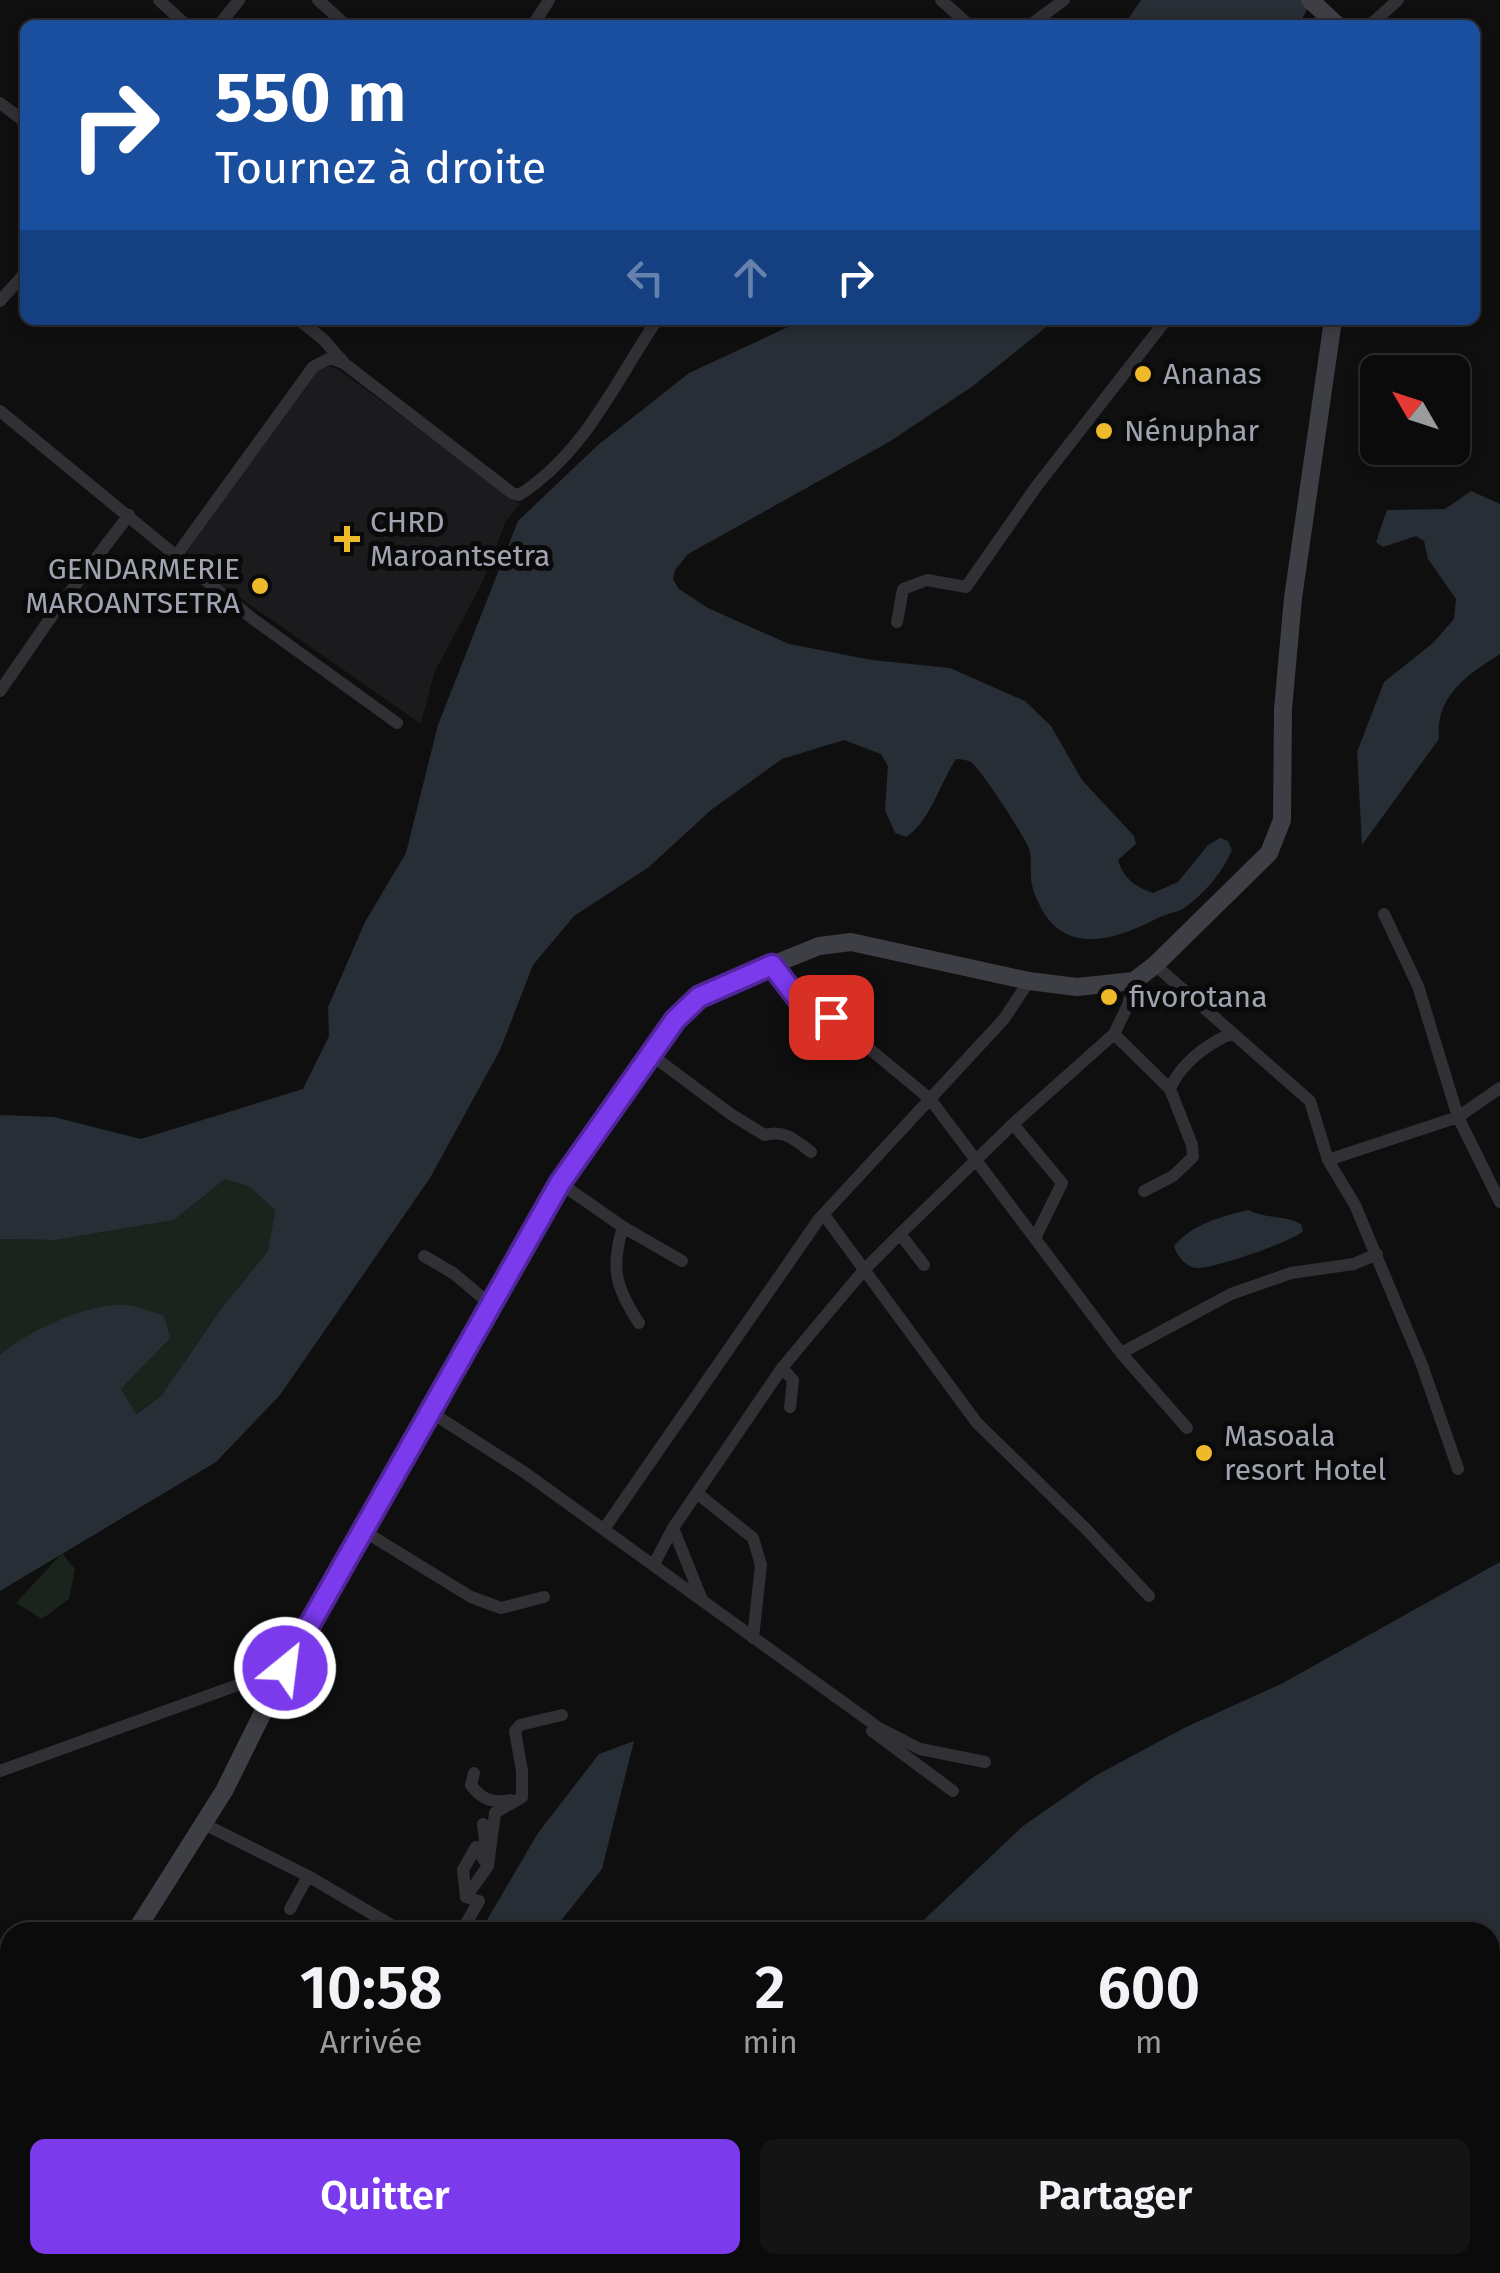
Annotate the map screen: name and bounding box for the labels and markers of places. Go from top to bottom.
place label: Ananas [1163,356,1262,392]
marker: Ananas [1132,363,1154,385]
place label: Nénuphar [1124,413,1260,449]
marker: Nénuphar [1093,420,1115,442]
place label: CHRD Maroantsetra [370,504,550,574]
marker: CHRD Maroantsetra [334,526,360,552]
place label: GENDARMERIE MAROANTSETRA [25,551,241,621]
marker: GENDARMERIE MAROANTSETRA [249,575,271,597]
pin [789,975,874,1060]
place label: fivorotana [1129,979,1267,1015]
marker: fivorotana [1098,986,1120,1008]
place label: Masoala resort Hotel [1224,1418,1387,1488]
marker: Masoala resort Hotel [1193,1442,1215,1464]

